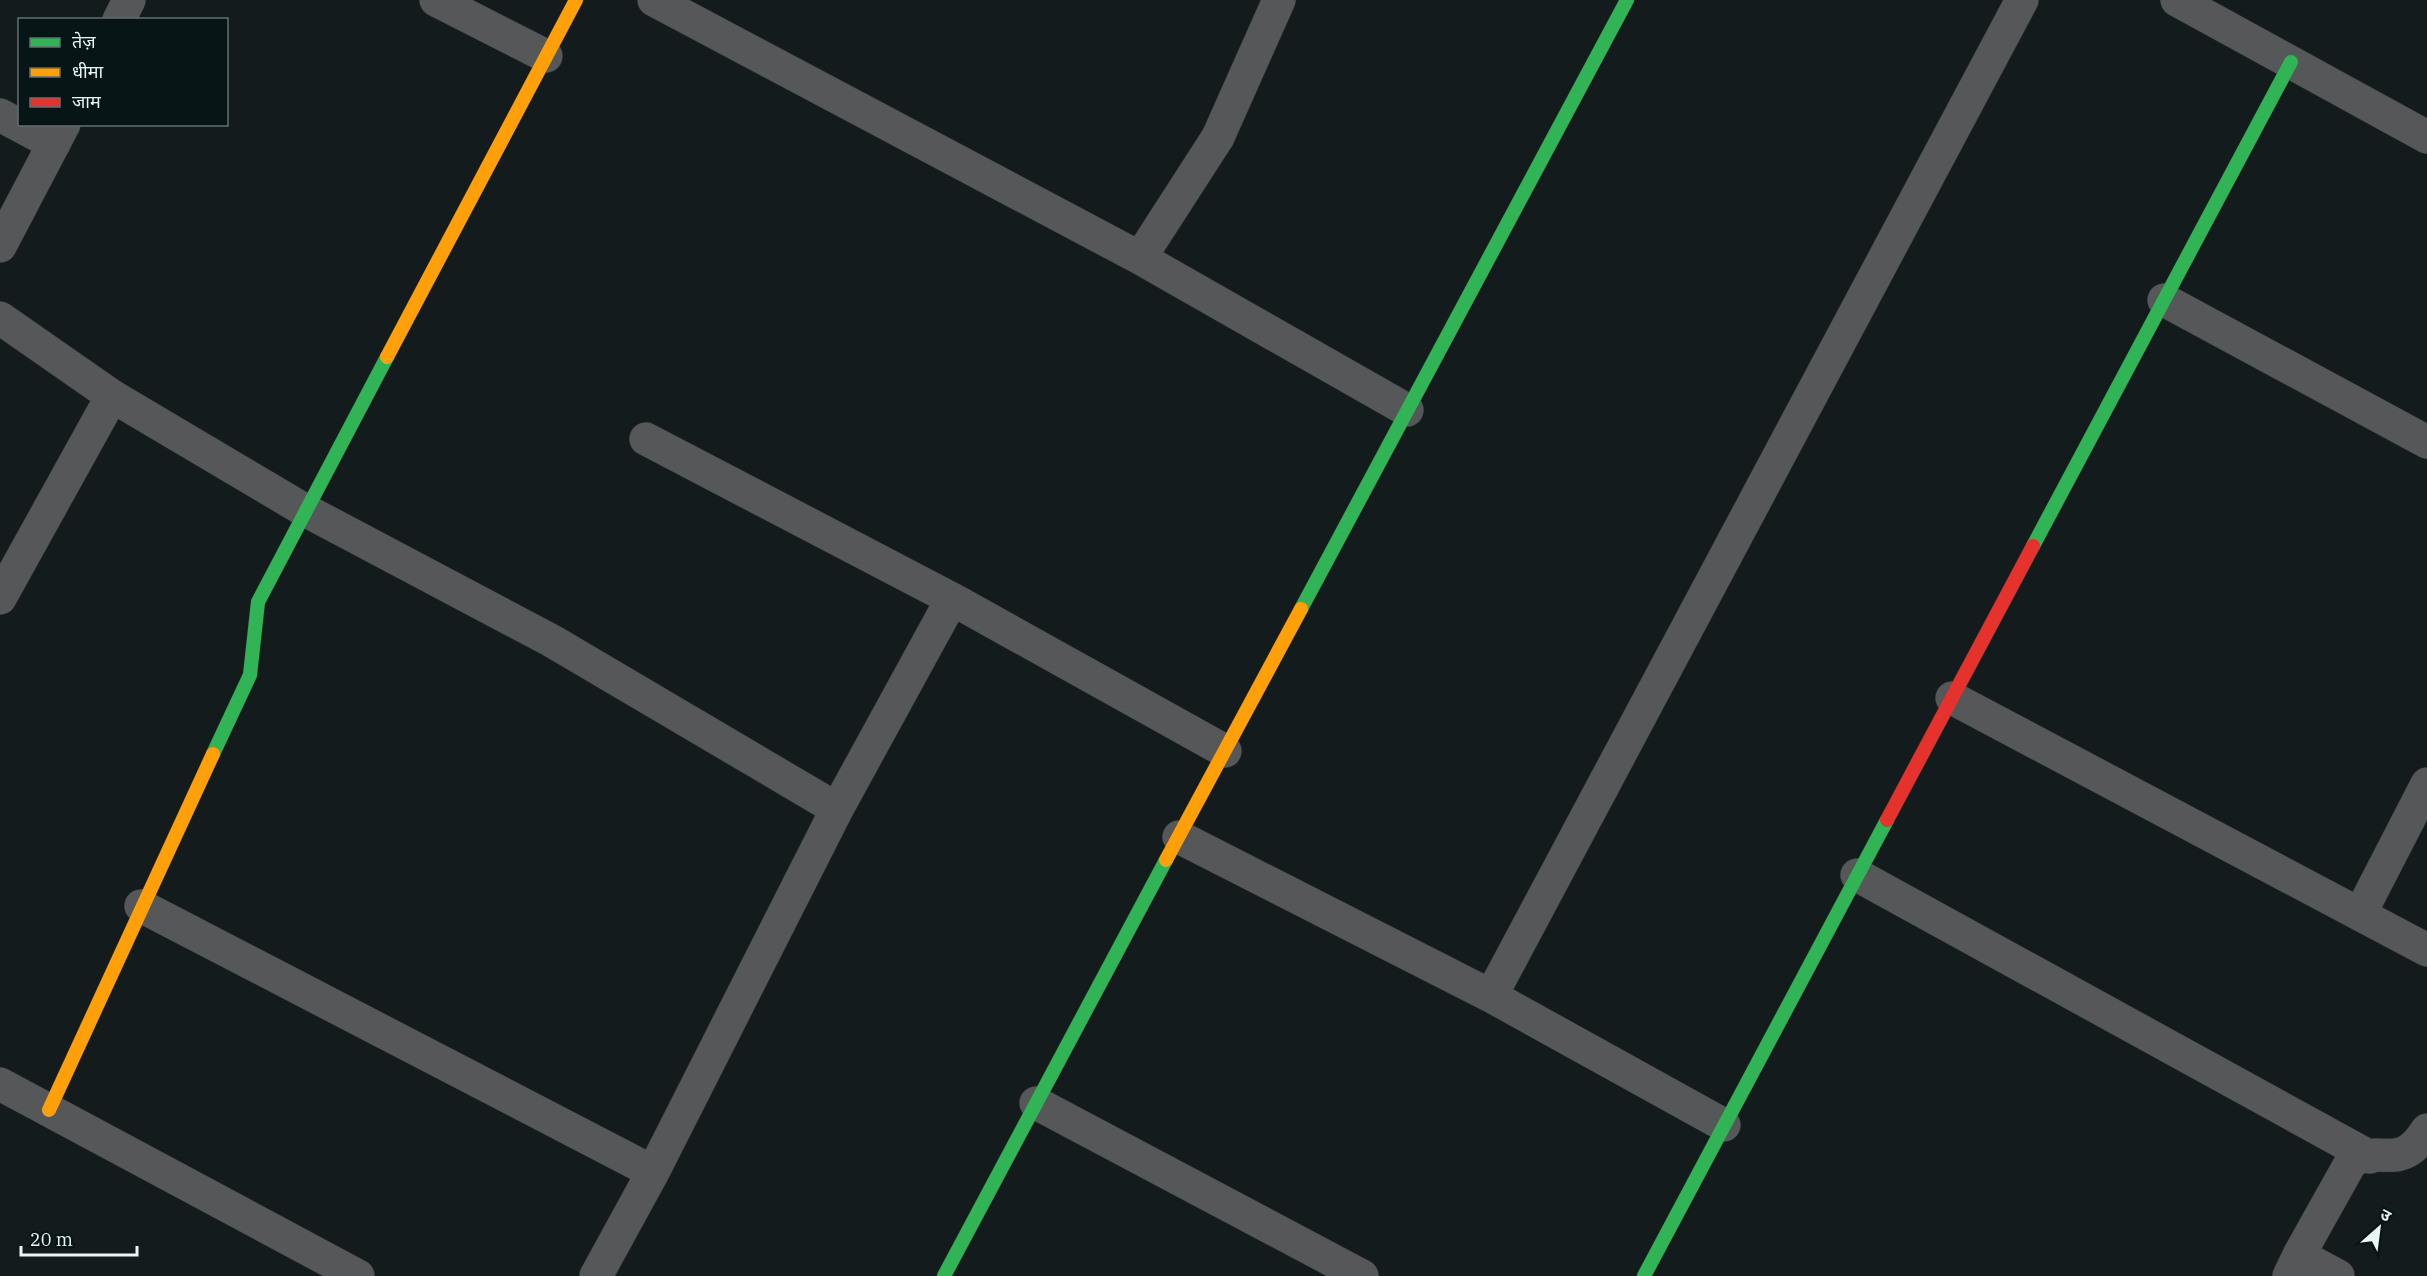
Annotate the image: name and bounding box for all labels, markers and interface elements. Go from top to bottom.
legend [18,18,228,126]
text: तेज़ [72,30,96,53]
text: धीमा [72,60,103,83]
text: जाम [72,90,102,113]
north arrow [2349,1198,2409,1258]
text: उ [2377,1204,2395,1226]
scale bar [21,1219,136,1257]
text: 20 m [30,1228,73,1251]

